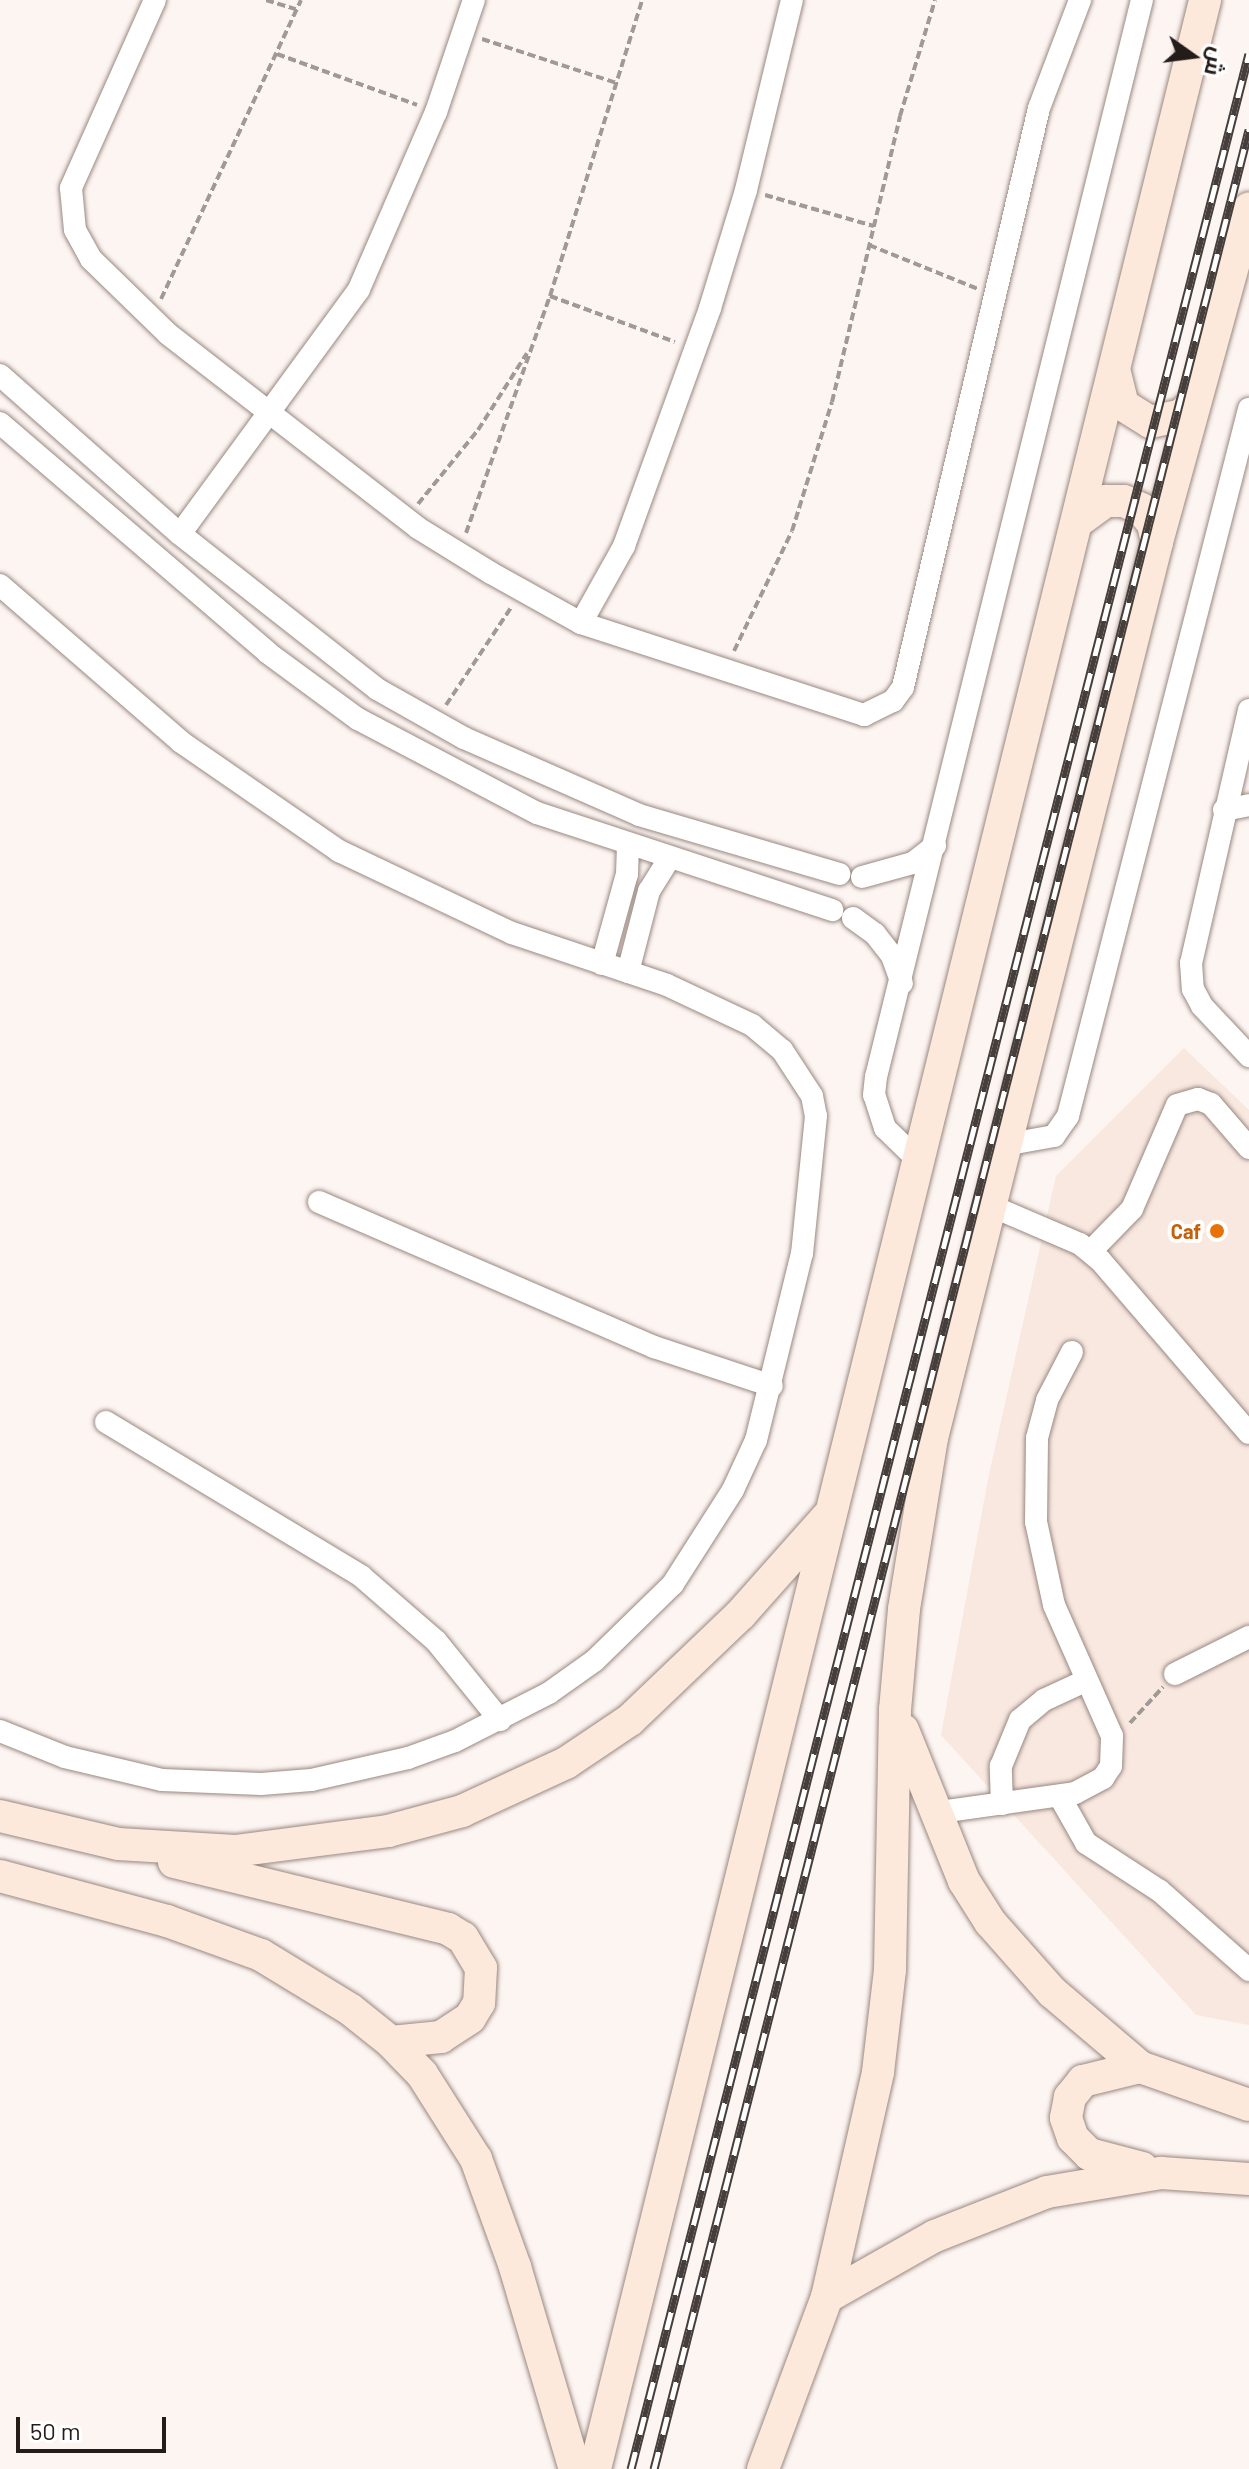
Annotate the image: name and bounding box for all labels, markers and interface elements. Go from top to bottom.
north arrow [1153,16,1233,96]
text: ش [1200,45,1232,79]
place label: Caf [1171,1219,1201,1243]
marker: Caf [1208,1222,1226,1240]
scale bar [20,2401,170,2451]
text: 50 m [30,2416,81,2445]

